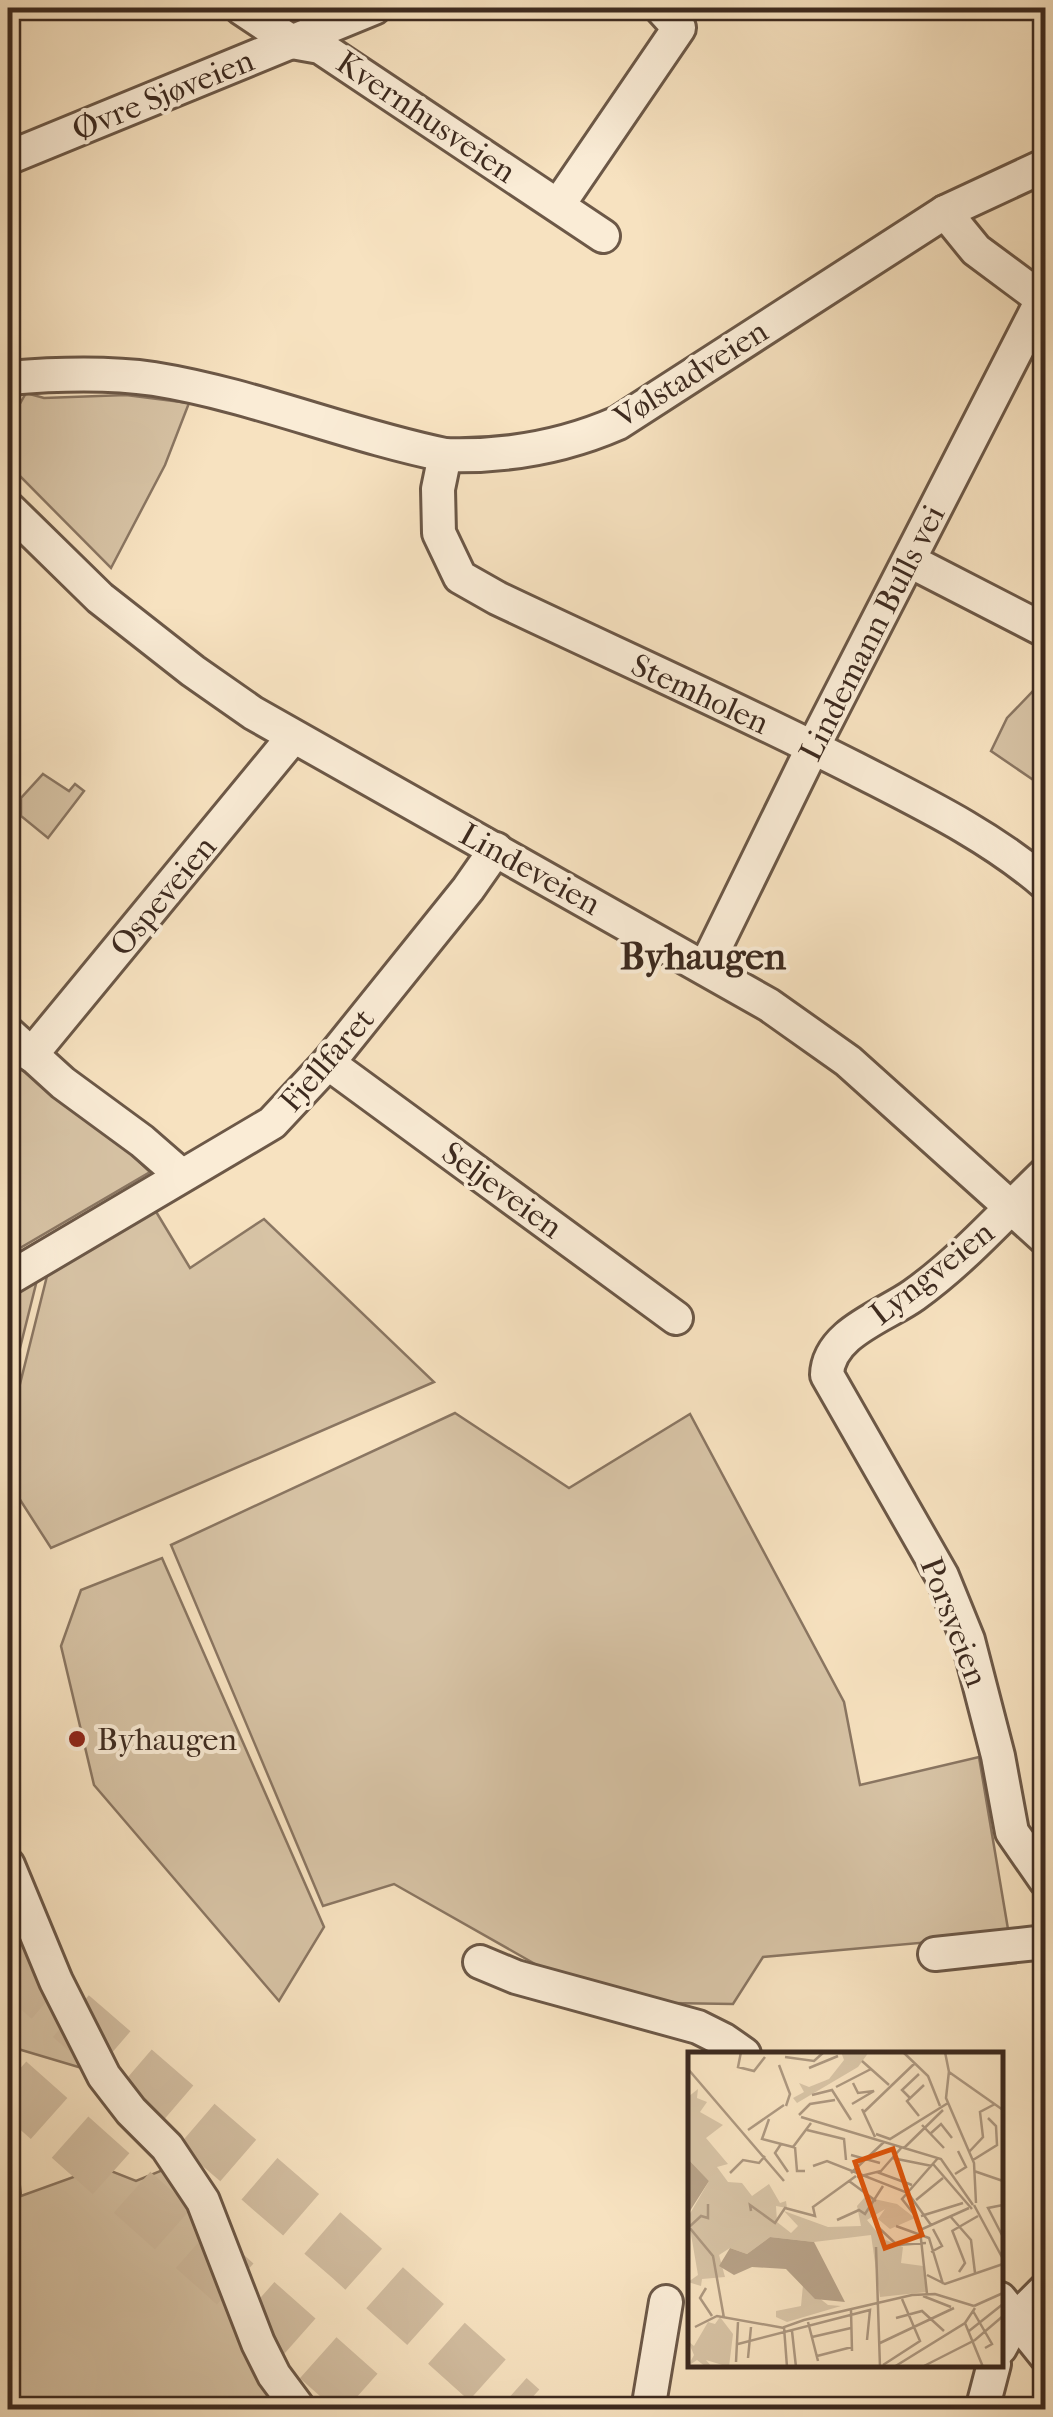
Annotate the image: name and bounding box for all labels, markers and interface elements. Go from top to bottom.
street label: Øvre Sjøveien [67,42,260,148]
street label: Kvernhusveien [329,44,523,191]
street label: Vølstadveien [607,312,775,436]
street label: Lindemann Bulls vei [792,499,953,767]
street label: Stemholen [625,646,775,742]
street label: Lindeveien [453,815,607,923]
street label: Ospeveien [102,828,224,963]
district label: Byhaugen [620,934,787,979]
street label: Fjellfaret [272,1000,382,1119]
street label: Seljeveien [435,1134,570,1246]
street label: Lyngveien [863,1213,1001,1333]
street label: Porsveien [913,1552,996,1692]
place label: Byhaugen [97,1721,237,1758]
marker: Byhaugen [66,1728,88,1750]
inset map [688,2052,1003,2367]

